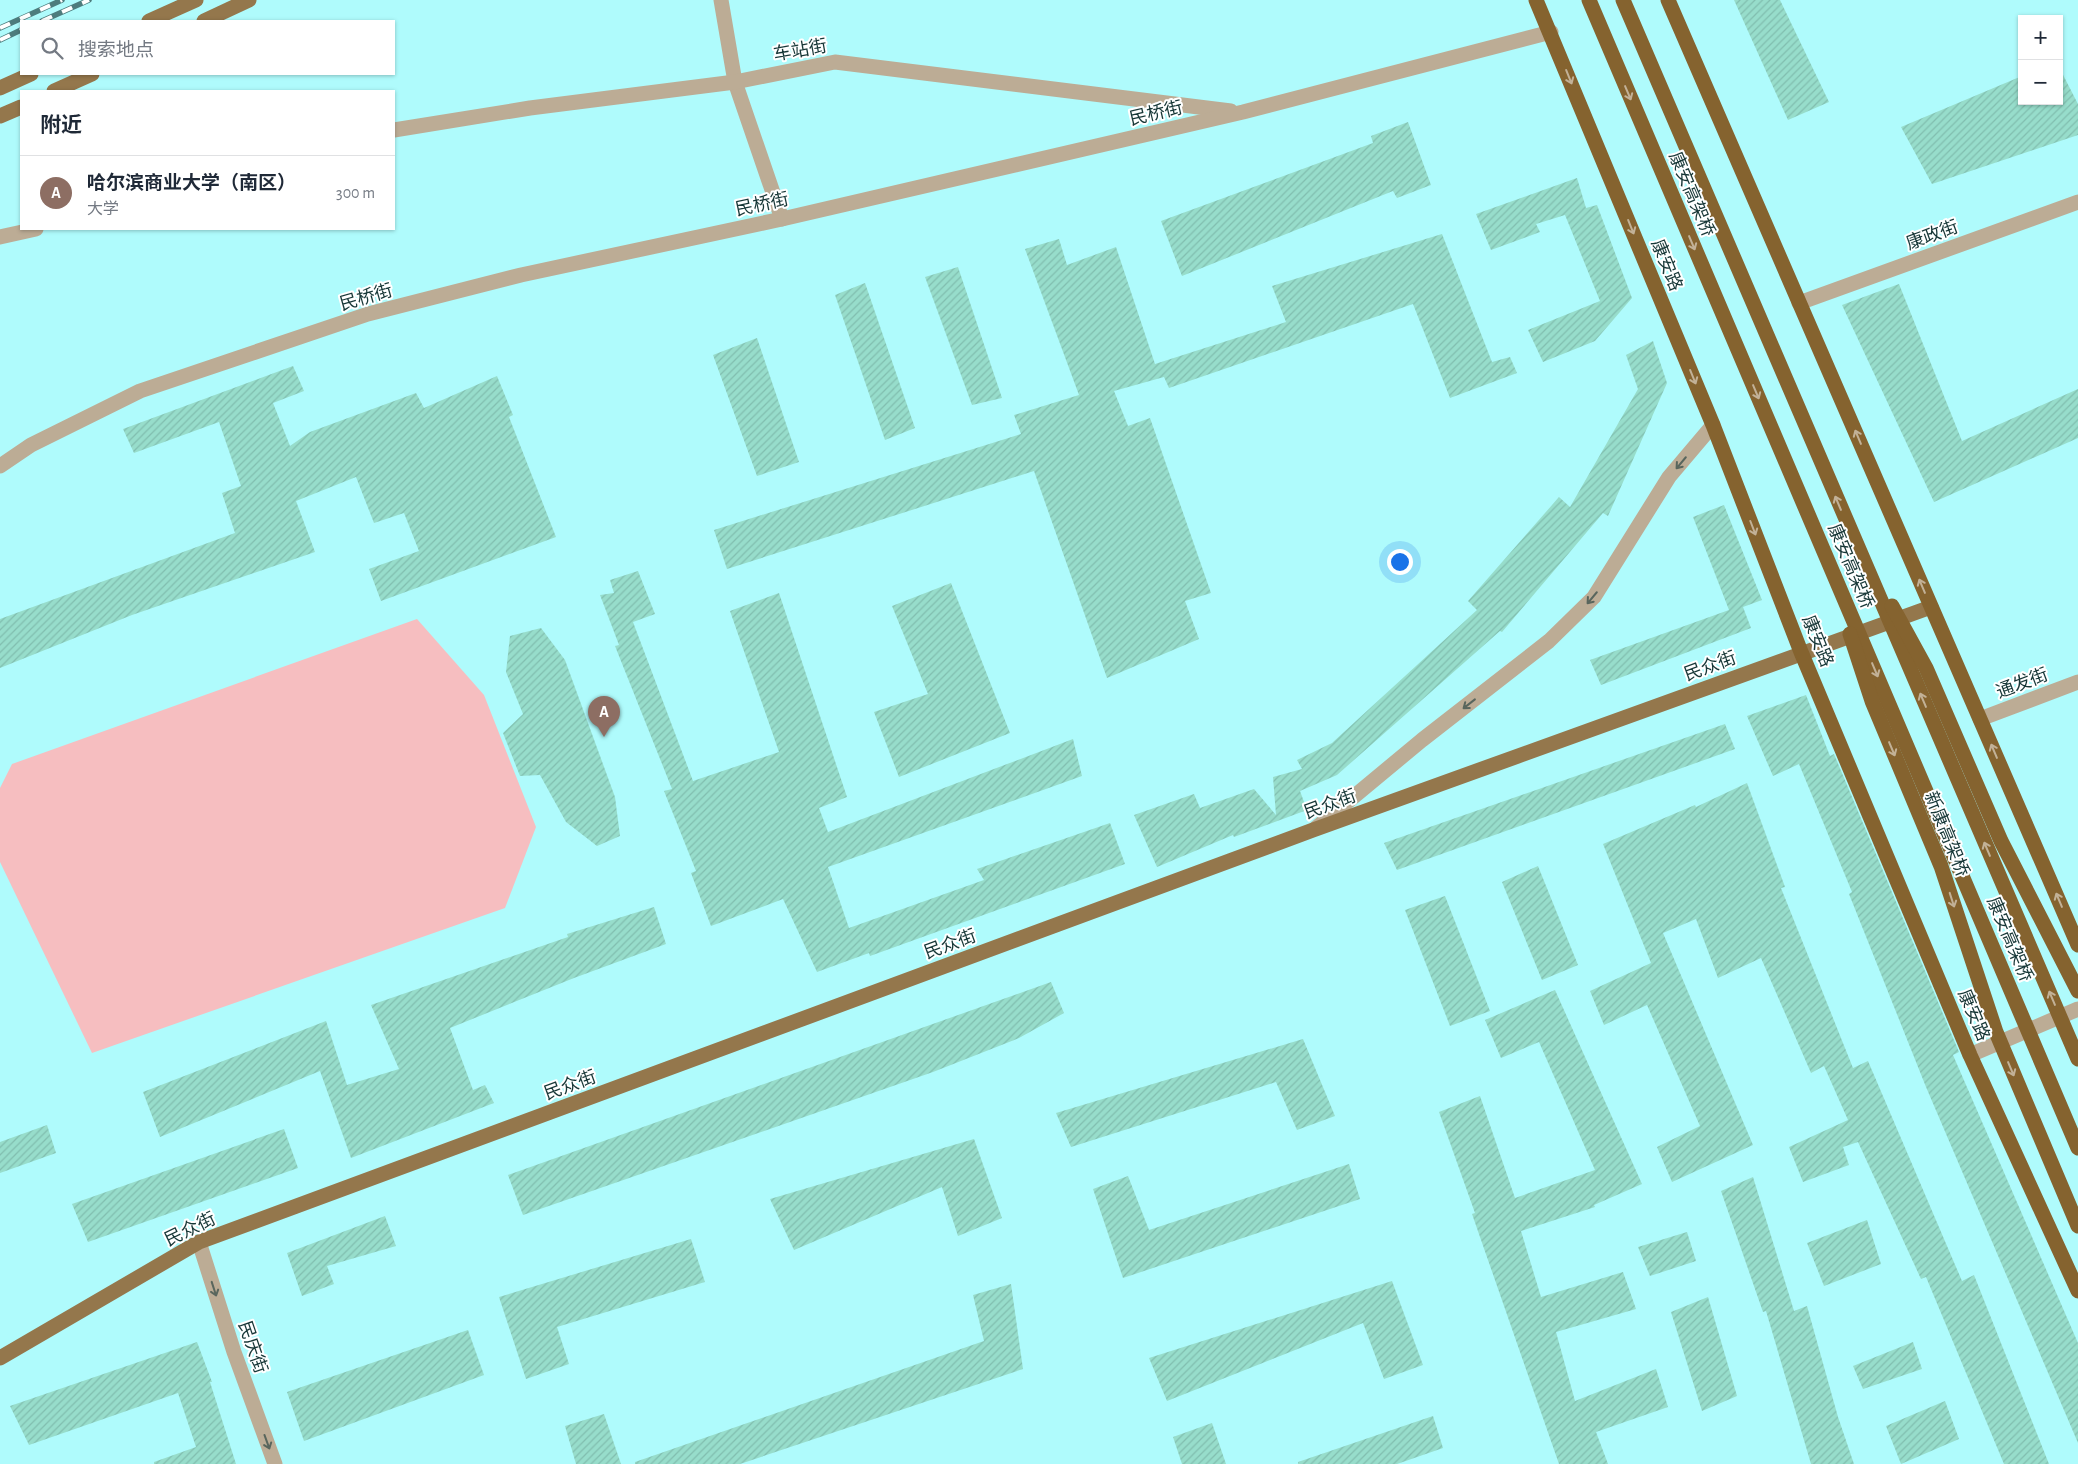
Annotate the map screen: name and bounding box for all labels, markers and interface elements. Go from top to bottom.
map controls [2018,15,2063,105]
button: + [2018,15,2063,60]
search box [20,20,395,75]
icon: search [38,34,66,62]
street label: 车站街 [772,35,828,65]
text: 搜索地点 [78,41,154,60]
button: − [2018,60,2063,105]
one-way arrow [1565,69,1575,84]
one-way arrow [1624,85,1634,100]
street label: 民桥街 [1127,97,1185,129]
text: 附近 [40,115,82,136]
street label: 康安高架桥 [1665,149,1719,239]
text: 哈尔滨商业大学（南区） [87,174,296,193]
text: A [51,185,61,201]
text: 300 m [336,185,375,201]
street label: 民桥街 [734,189,790,219]
text: 大学 [87,201,119,217]
street label: 康政街 [1903,216,1961,254]
one-way arrow [1627,219,1637,234]
one-way arrow [1688,235,1698,250]
street label: 康安路 [1648,236,1686,294]
street label: 民桥街 [337,280,395,314]
one-way arrow [1689,369,1699,384]
one-way arrow [1752,384,1761,399]
one-way arrow [1852,430,1862,445]
one-way arrow [1676,456,1687,469]
one-way arrow [1832,495,1841,510]
one-way arrow [1749,520,1758,536]
street label: 康安高架桥 [1824,521,1878,611]
your location [1387,549,1413,575]
one-way arrow [1917,579,1927,594]
one-way arrow [1587,591,1598,604]
street label: 康安路 [1799,612,1837,670]
street label: 民众街 [1681,647,1739,685]
one-way arrow [1870,662,1880,677]
street label: 通发街 [1993,664,2051,702]
one-way arrow [1917,693,1927,708]
pin: A [588,696,620,737]
one-way arrow [1463,698,1476,709]
one-way arrow [1887,741,1897,756]
one-way arrow [1988,744,1998,759]
street label: 民众街 [1301,785,1359,823]
street label: 新康高架桥 [1921,789,1973,879]
one-way arrow [1982,842,1992,857]
one-way arrow [1948,891,1957,907]
one-way arrow [2053,893,2063,908]
street label: 康安高架桥 [1983,894,2037,984]
street label: 民众街 [921,925,979,963]
street label: 康安路 [1954,986,1994,1044]
one-way arrow [2046,991,2056,1006]
one-way arrow [2007,1061,2017,1076]
street label: 民众街 [541,1066,599,1104]
street label: 民众街 [161,1208,219,1250]
one-way arrow [209,1280,219,1296]
street label: 民庆街 [235,1318,271,1376]
one-way arrow [263,1434,272,1449]

